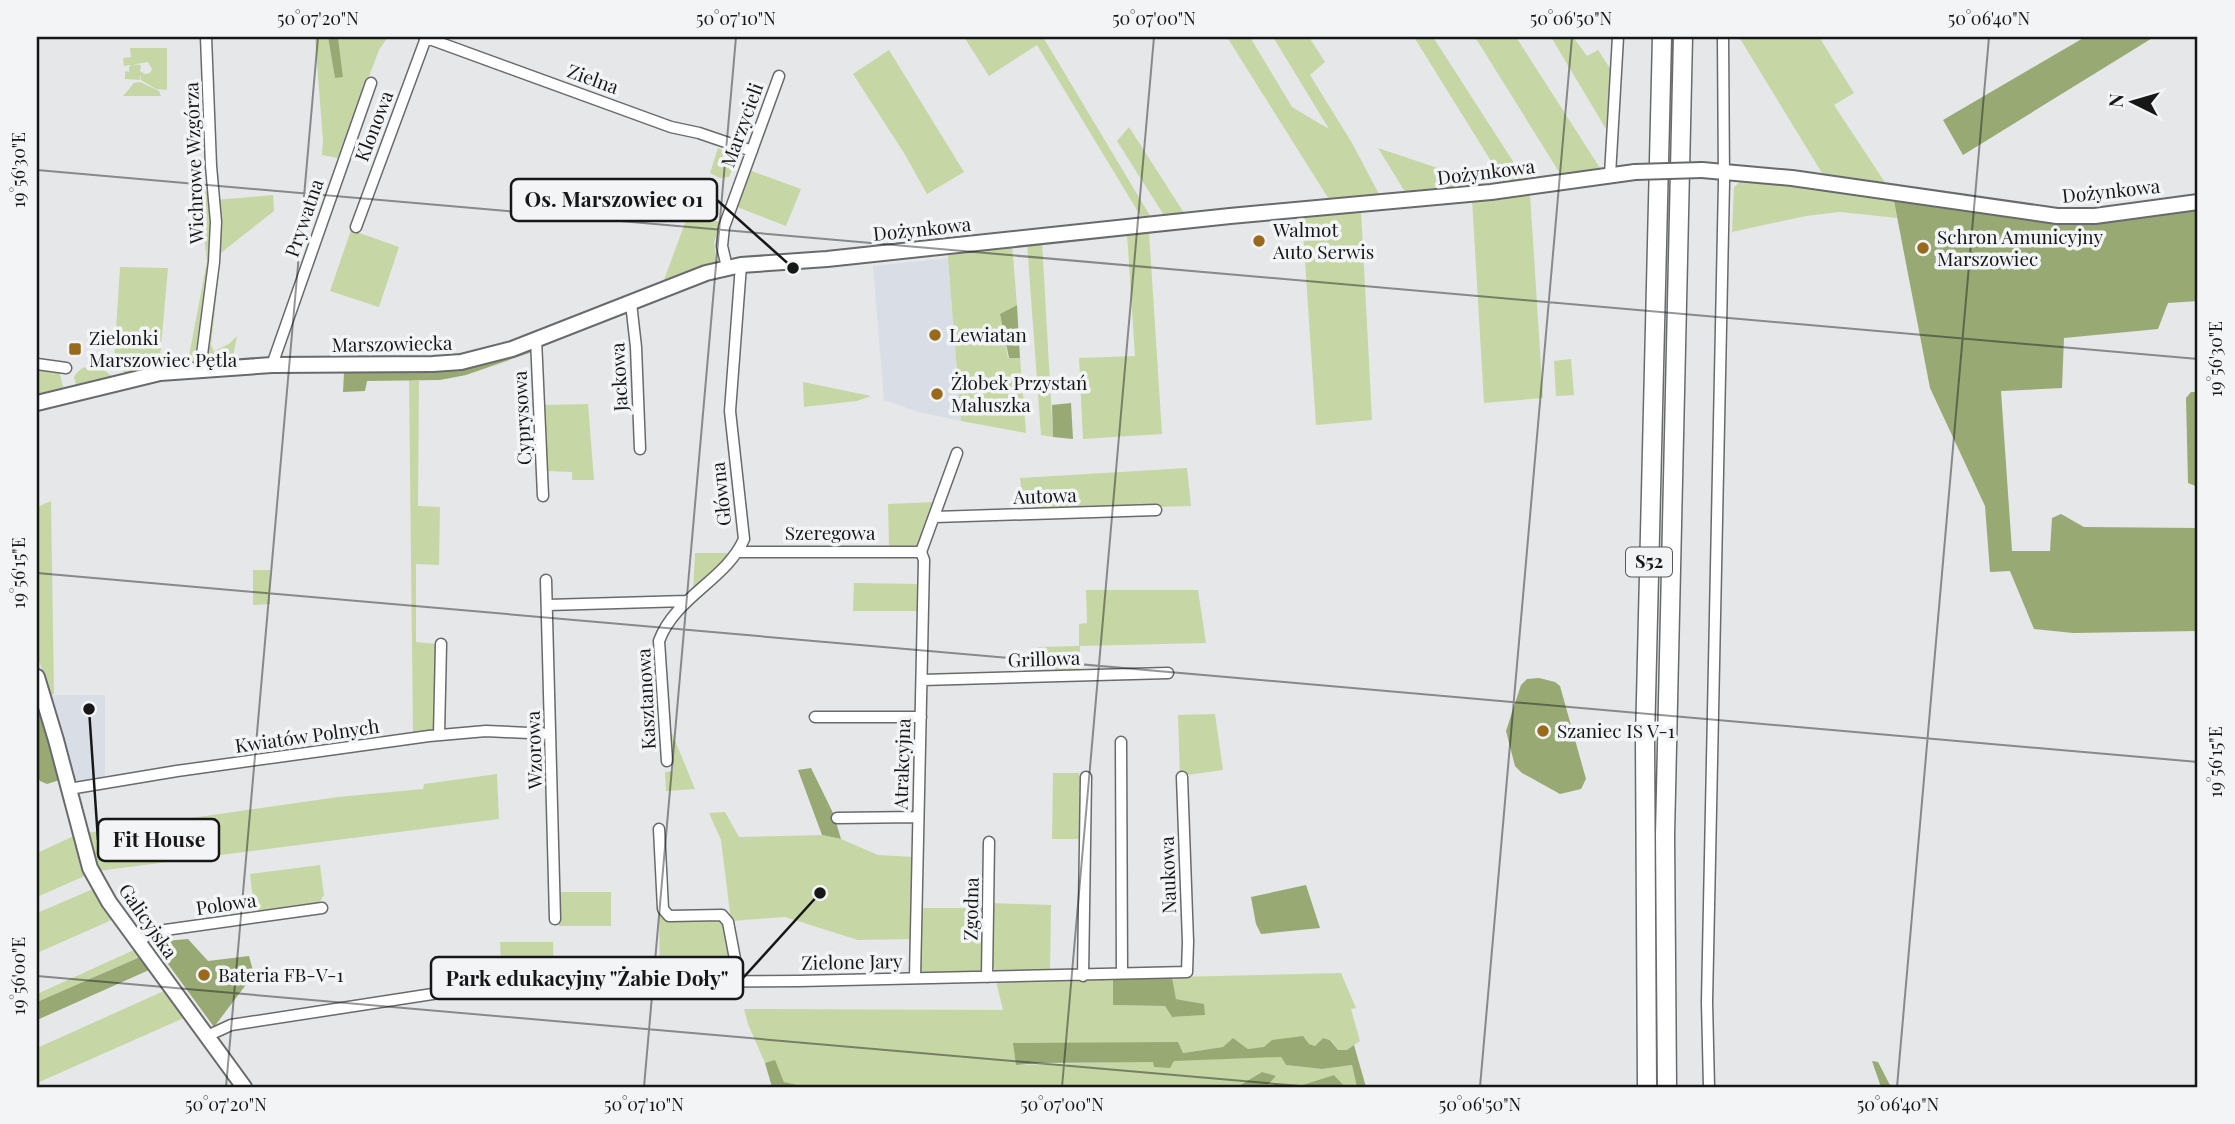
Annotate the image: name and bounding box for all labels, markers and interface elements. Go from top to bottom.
text: 50°07'20"N [277,6,359,30]
text: 50°07'10"N [696,6,776,30]
text: 50°07'00"N [1112,6,1196,30]
text: 50°06'50"N [1530,6,1613,30]
text: 50°06'40"N [1948,6,2031,30]
street label: Zielna [564,57,623,99]
north arrow [2098,66,2168,136]
street label: Marzycieli [714,78,769,171]
street label: Wichrowe Wzgórza [177,81,209,245]
street label: Klonowa [348,86,399,165]
text: N [2102,92,2129,108]
text: 19°56'30"E [6,132,30,208]
street label: Dożynkowa [1436,152,1537,190]
street label: Dożynkowa [2061,172,2162,208]
street label: Prywatna [278,175,329,260]
callout: Os. Marszowiec 01 [511,179,717,221]
text: Os. Marszowiec 01 [525,184,703,212]
street label: Dożynkowa [872,210,973,246]
place label: Walmot Auto Serwis [1272,216,1374,264]
place label: Schron Amunicyjny Marszowiec [1937,223,2103,271]
marker: Walmot Auto Serwis [1251,233,1267,249]
marker: Schron Amunicyjny Marszowiec [1915,240,1931,256]
place label: Lewiatan [949,321,1028,347]
text: 19°56'30"E [2203,321,2227,397]
place label: Zielonki Marszowiec Pętla [89,324,238,372]
marker: Lewiatan [927,327,943,343]
street label: Marszowiecka [331,329,453,357]
marker: Zielonki Marszowiec Pętla [67,341,83,357]
street label: Jackowa [603,342,633,413]
place label: Żłobek Przystań Maluszka [951,369,1088,417]
street label: Cyprysowa [506,370,536,466]
marker: Żłobek Przystań Maluszka [929,386,945,402]
street label: Główna [704,460,736,527]
street label: Autowa [1012,481,1078,509]
street label: Szeregowa [785,519,876,545]
text: 19°56'15"E [6,537,30,609]
road number: S52 [1626,548,1672,576]
street label: Grillowa [1007,644,1081,672]
street label: Kasztanowa [629,647,661,750]
street label: Wzorowa [519,710,547,791]
street label: Kwiatów Polnych [233,712,381,758]
street label: Atrakcyjna [886,717,916,811]
place label: Szaniec IS V-1 [1557,717,1675,743]
marker: Szaniec IS V-1 [1535,723,1551,739]
text: 19°56'15"E [2203,726,2227,798]
callout: Fit House [98,819,219,861]
text: Fit House [113,824,205,852]
street label: Naukowa [1153,835,1181,914]
street label: Zgodna [956,877,984,941]
street label: Galicyjska [114,878,184,963]
street label: Polowa [194,886,258,920]
text: 19°56'00"E [6,937,30,1015]
street label: Zielone Jary [801,947,903,975]
callout: Park edukacyjny "Żabie Doły" [431,957,743,999]
place label: Bateria FB-V-1 [218,961,343,987]
text: Park edukacyjny "Żabie Doły" [445,963,729,991]
marker: Bateria FB-V-1 [196,967,212,983]
text: 50°07'20"N [185,1092,267,1116]
text: 50°07'10"N [604,1092,684,1116]
text: 50°07'00"N [1020,1092,1104,1116]
text: 50°06'50"N [1439,1092,1522,1116]
text: 50°06'40"N [1857,1092,1940,1116]

